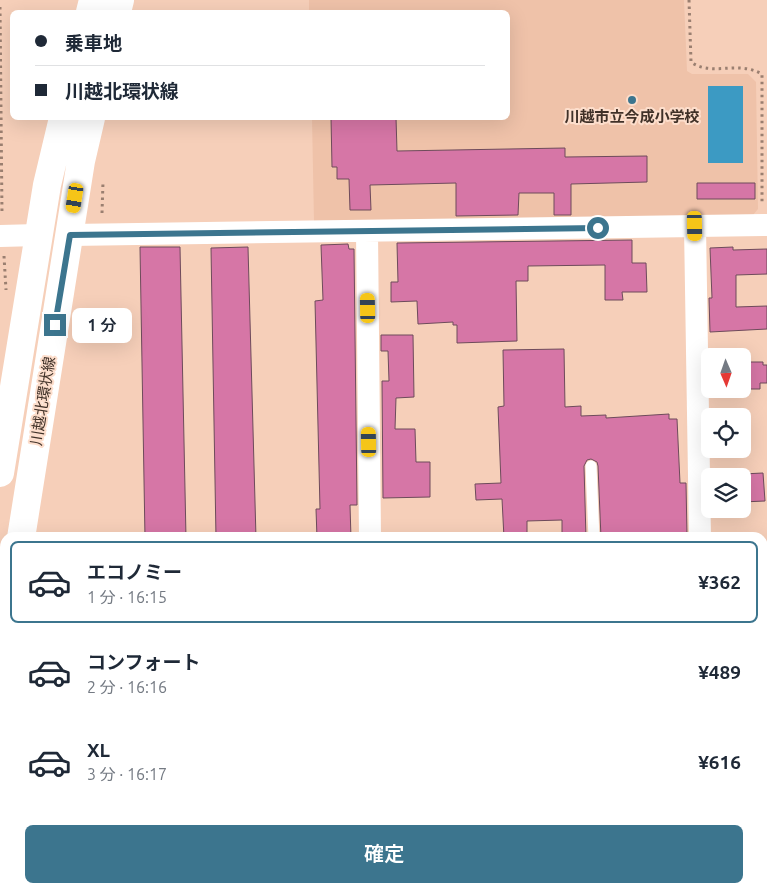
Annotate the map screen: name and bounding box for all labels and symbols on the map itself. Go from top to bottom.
marker: 川越市立今成小学校 [626,94,638,106]
place label: 川越市立今成小学校 [564,108,700,125]
car [65,182,84,214]
car [687,211,702,241]
route start [587,217,609,239]
car [360,293,375,323]
callout: 1 分 [72,308,132,342]
route end [44,314,66,336]
north arrow [701,348,751,398]
street label: 川越北環状線 [27,355,58,447]
car [361,427,376,457]

